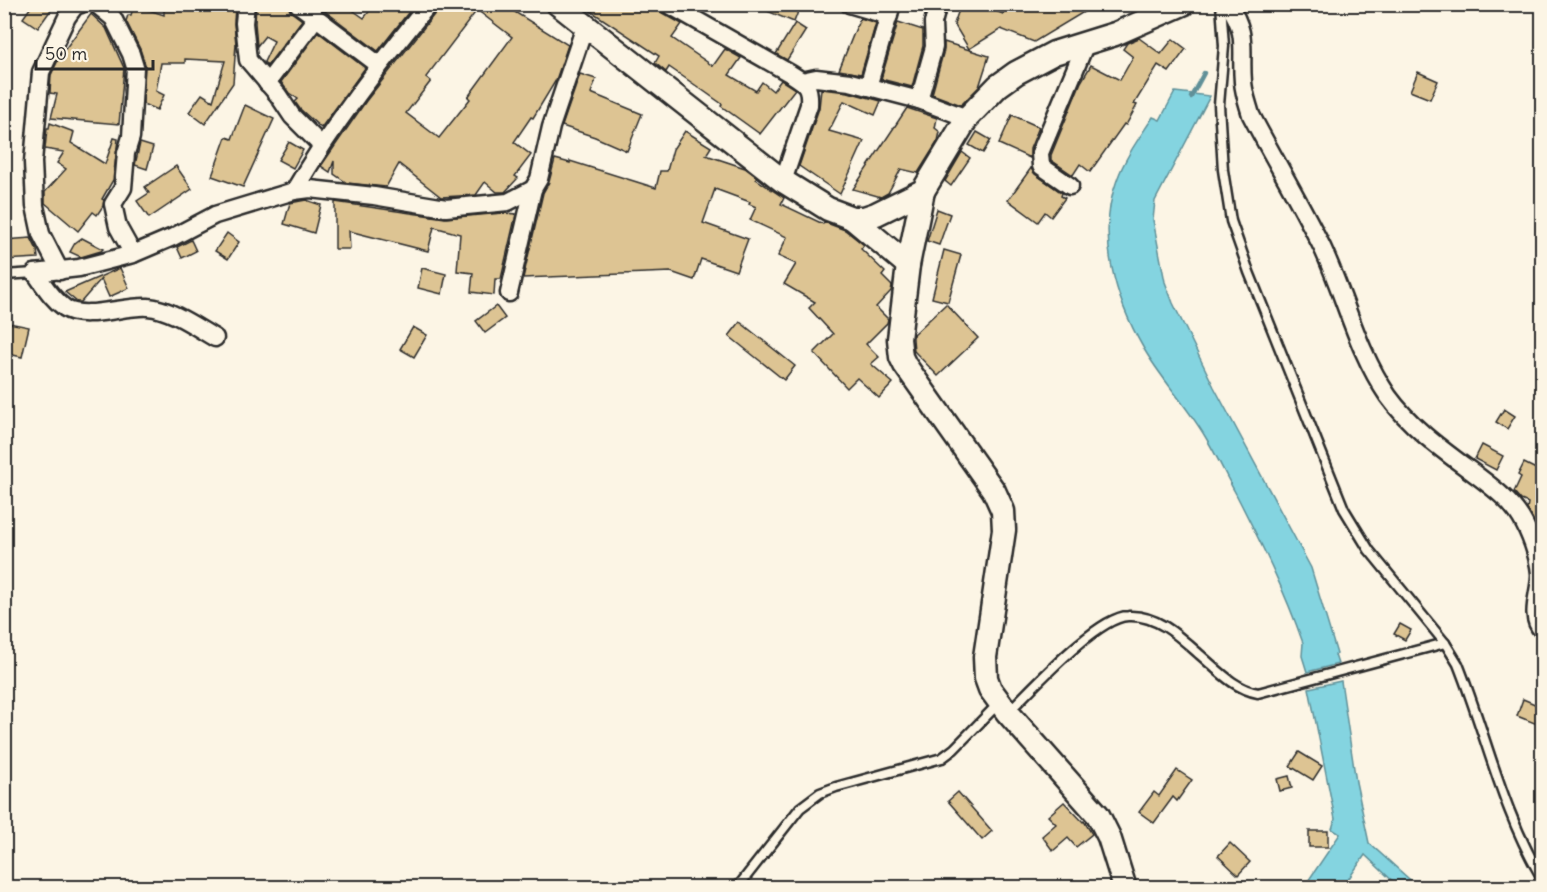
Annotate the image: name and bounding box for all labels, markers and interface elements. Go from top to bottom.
scale bar [36,33,153,71]
text: 50 m [45,42,87,65]

